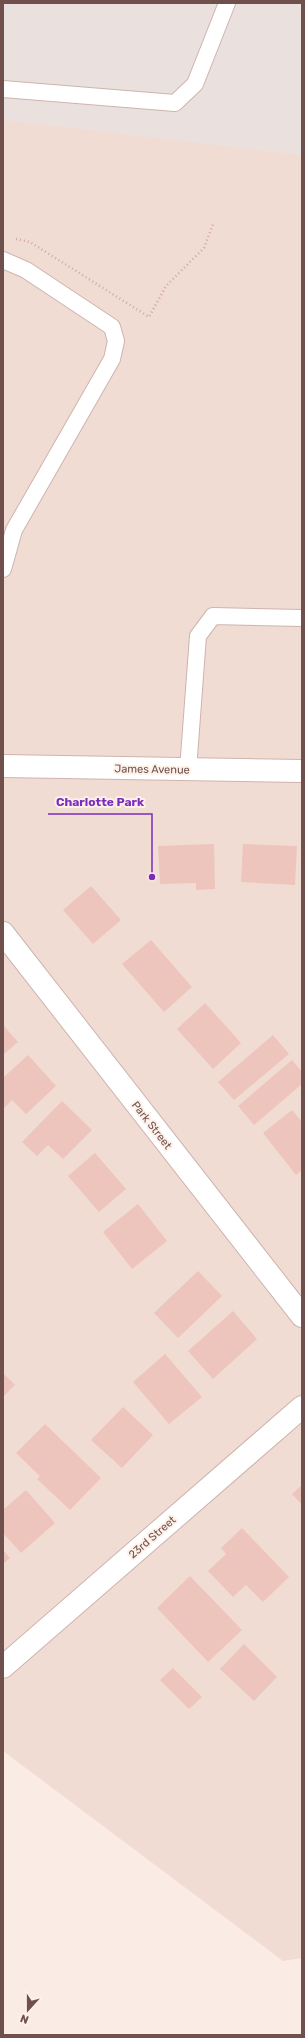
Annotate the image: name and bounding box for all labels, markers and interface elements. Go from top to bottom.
street label: James Avenue [114,762,190,777]
callout: Charlotte Park [48,790,152,814]
text: Charlotte Park [56,795,144,809]
street label: Park Street [129,1099,175,1152]
street label: 23rd Street [126,1513,179,1561]
north arrow [8,1990,48,2030]
text: N [18,2011,31,2026]

